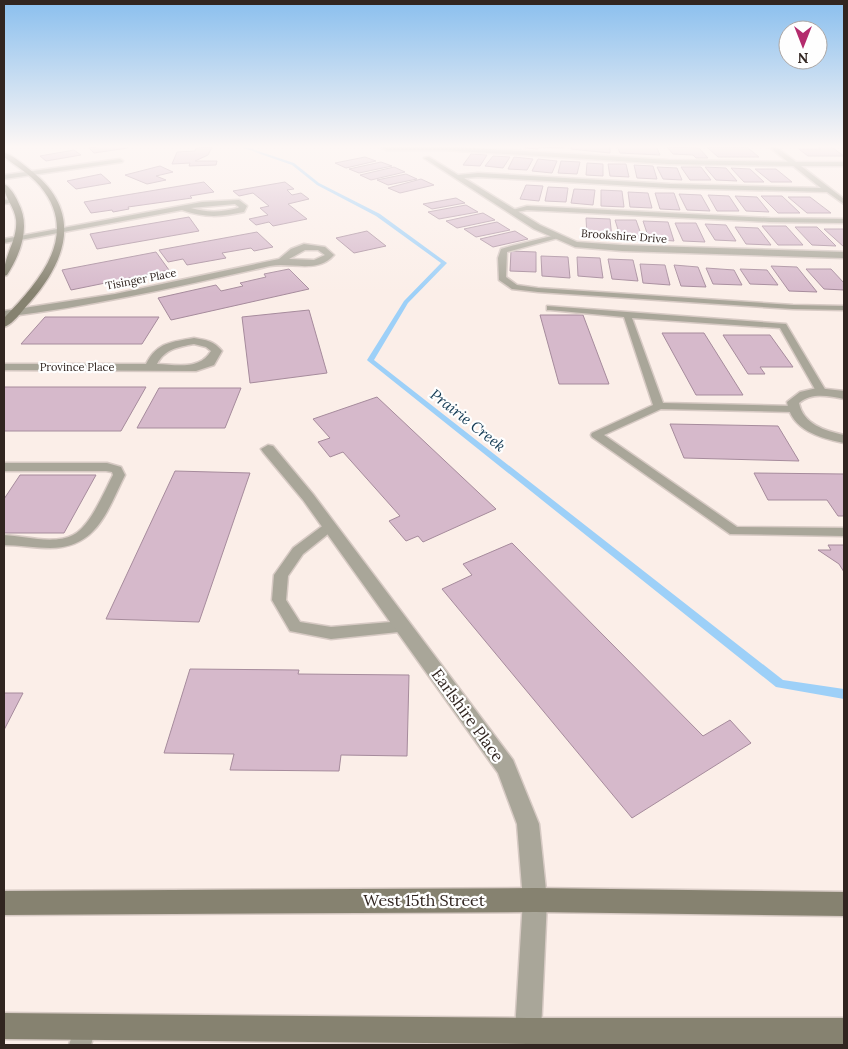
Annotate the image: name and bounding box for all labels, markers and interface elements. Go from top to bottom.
north arrow [778,20,828,70]
text: N [797,49,808,67]
street label: Brookshire Drive [581,226,667,246]
street label: Tisinger Place [104,265,178,293]
street label: Province Place [40,360,114,374]
water label: Prairie Creek [426,385,510,455]
street label: Earlshire Place [428,665,509,766]
street label: West 15th Street [363,890,486,910]

